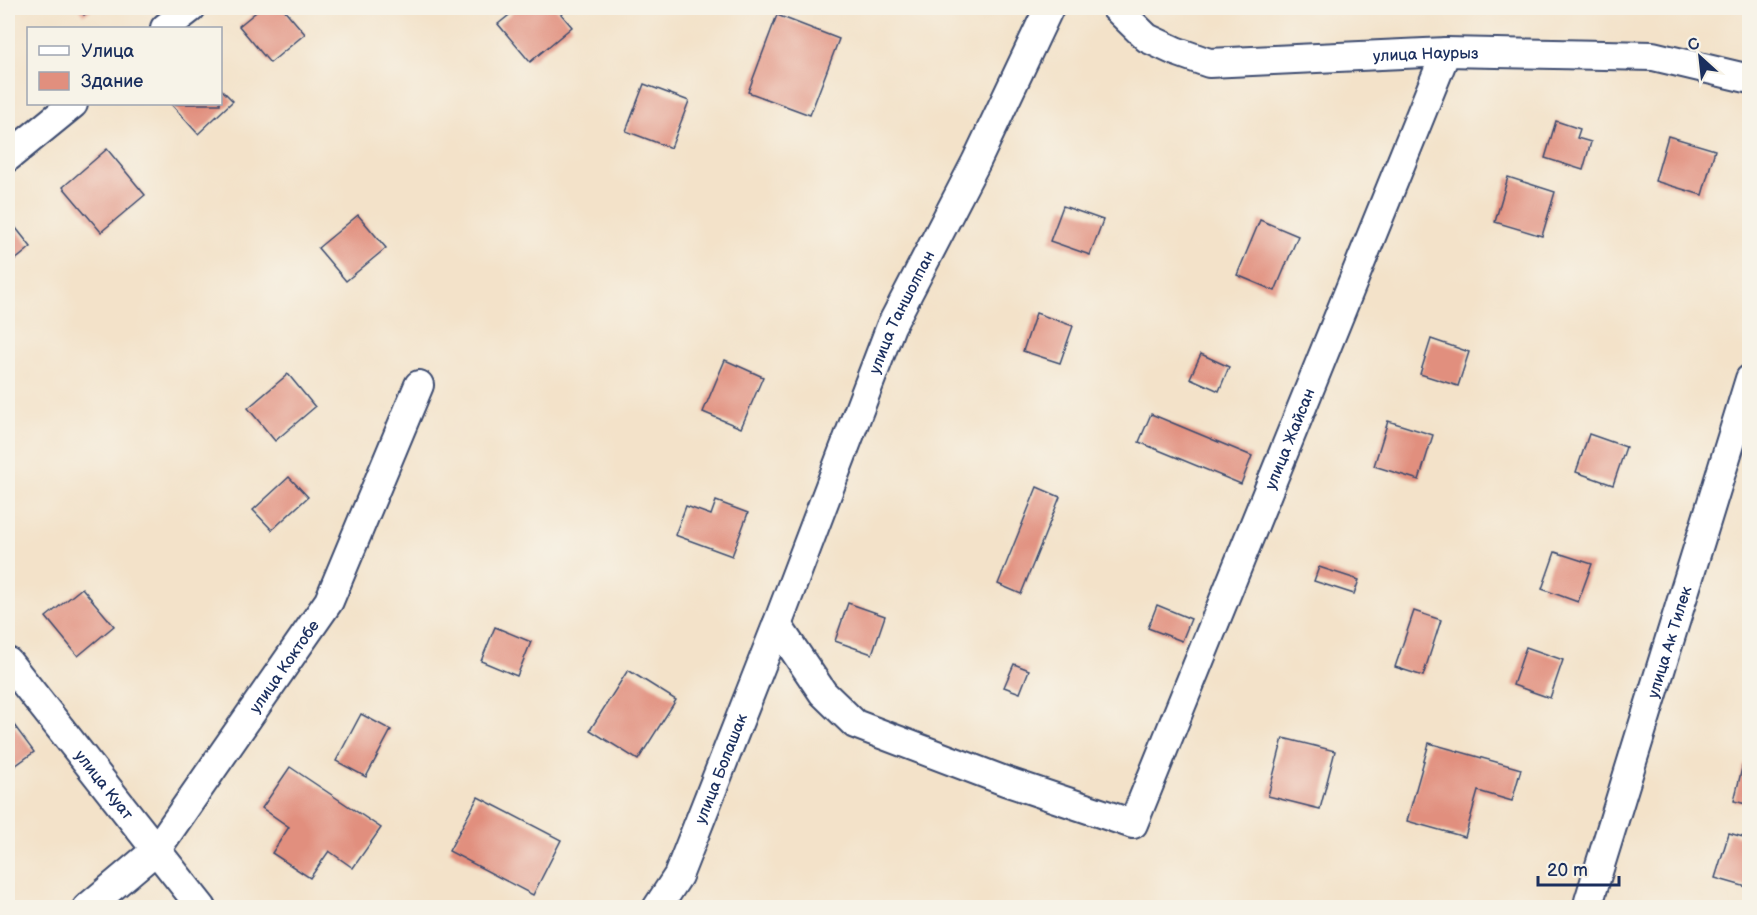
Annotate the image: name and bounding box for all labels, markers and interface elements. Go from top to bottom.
legend [27,27,222,105]
north arrow [1670,27,1730,87]
text: С [1685,34,1703,56]
text: Улица [81,41,135,62]
street label: улица Наурыз [1373,44,1479,66]
text: Здание [81,71,143,92]
street label: улица Таншолпан [866,248,939,377]
street label: улица Жайсан [1262,386,1320,493]
street label: улица Ак Тилек [1644,584,1697,701]
street label: улица Коктобе [246,617,324,717]
street label: улица Болашак [692,711,752,827]
street label: улица Куат [70,747,137,824]
scale bar [1538,849,1619,887]
text: 20 m [1547,860,1588,881]

